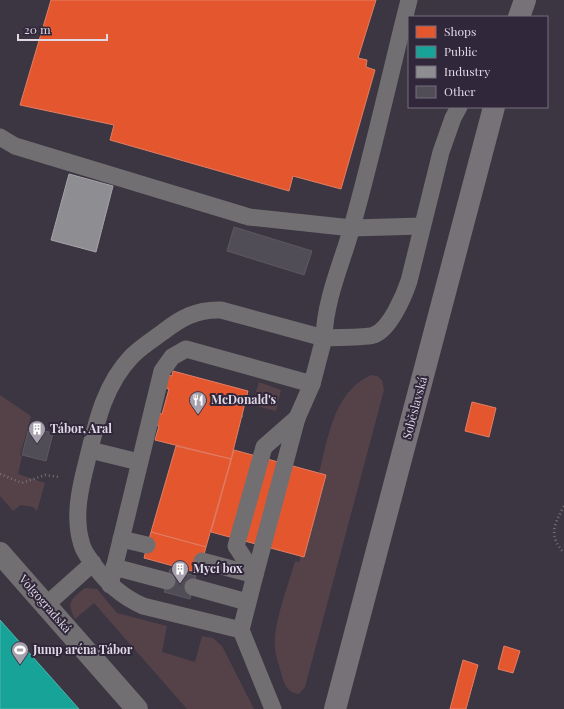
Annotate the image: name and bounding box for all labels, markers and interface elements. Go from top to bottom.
scale bar [18,16,107,42]
legend [408,16,548,108]
text: 20 m [24,21,51,37]
text: Shops [444,23,476,39]
text: Public [444,43,478,59]
text: Industry [444,63,490,79]
text: Other [444,83,476,99]
street label: Soběslavská [398,375,430,441]
restaurant icon: McDonald's [188,390,208,415]
place label: McDonald's [211,391,277,407]
building icon: Tábor, Aral [27,419,47,444]
place label: Tábor, Aral [50,420,112,436]
building icon: Mycí box [170,559,190,584]
place label: Mycí box [193,560,243,576]
street label: Volgogradská [15,570,75,636]
sports icon: Jump aréna Tábor [10,640,30,665]
place label: Jump aréna Tábor [32,641,133,657]

